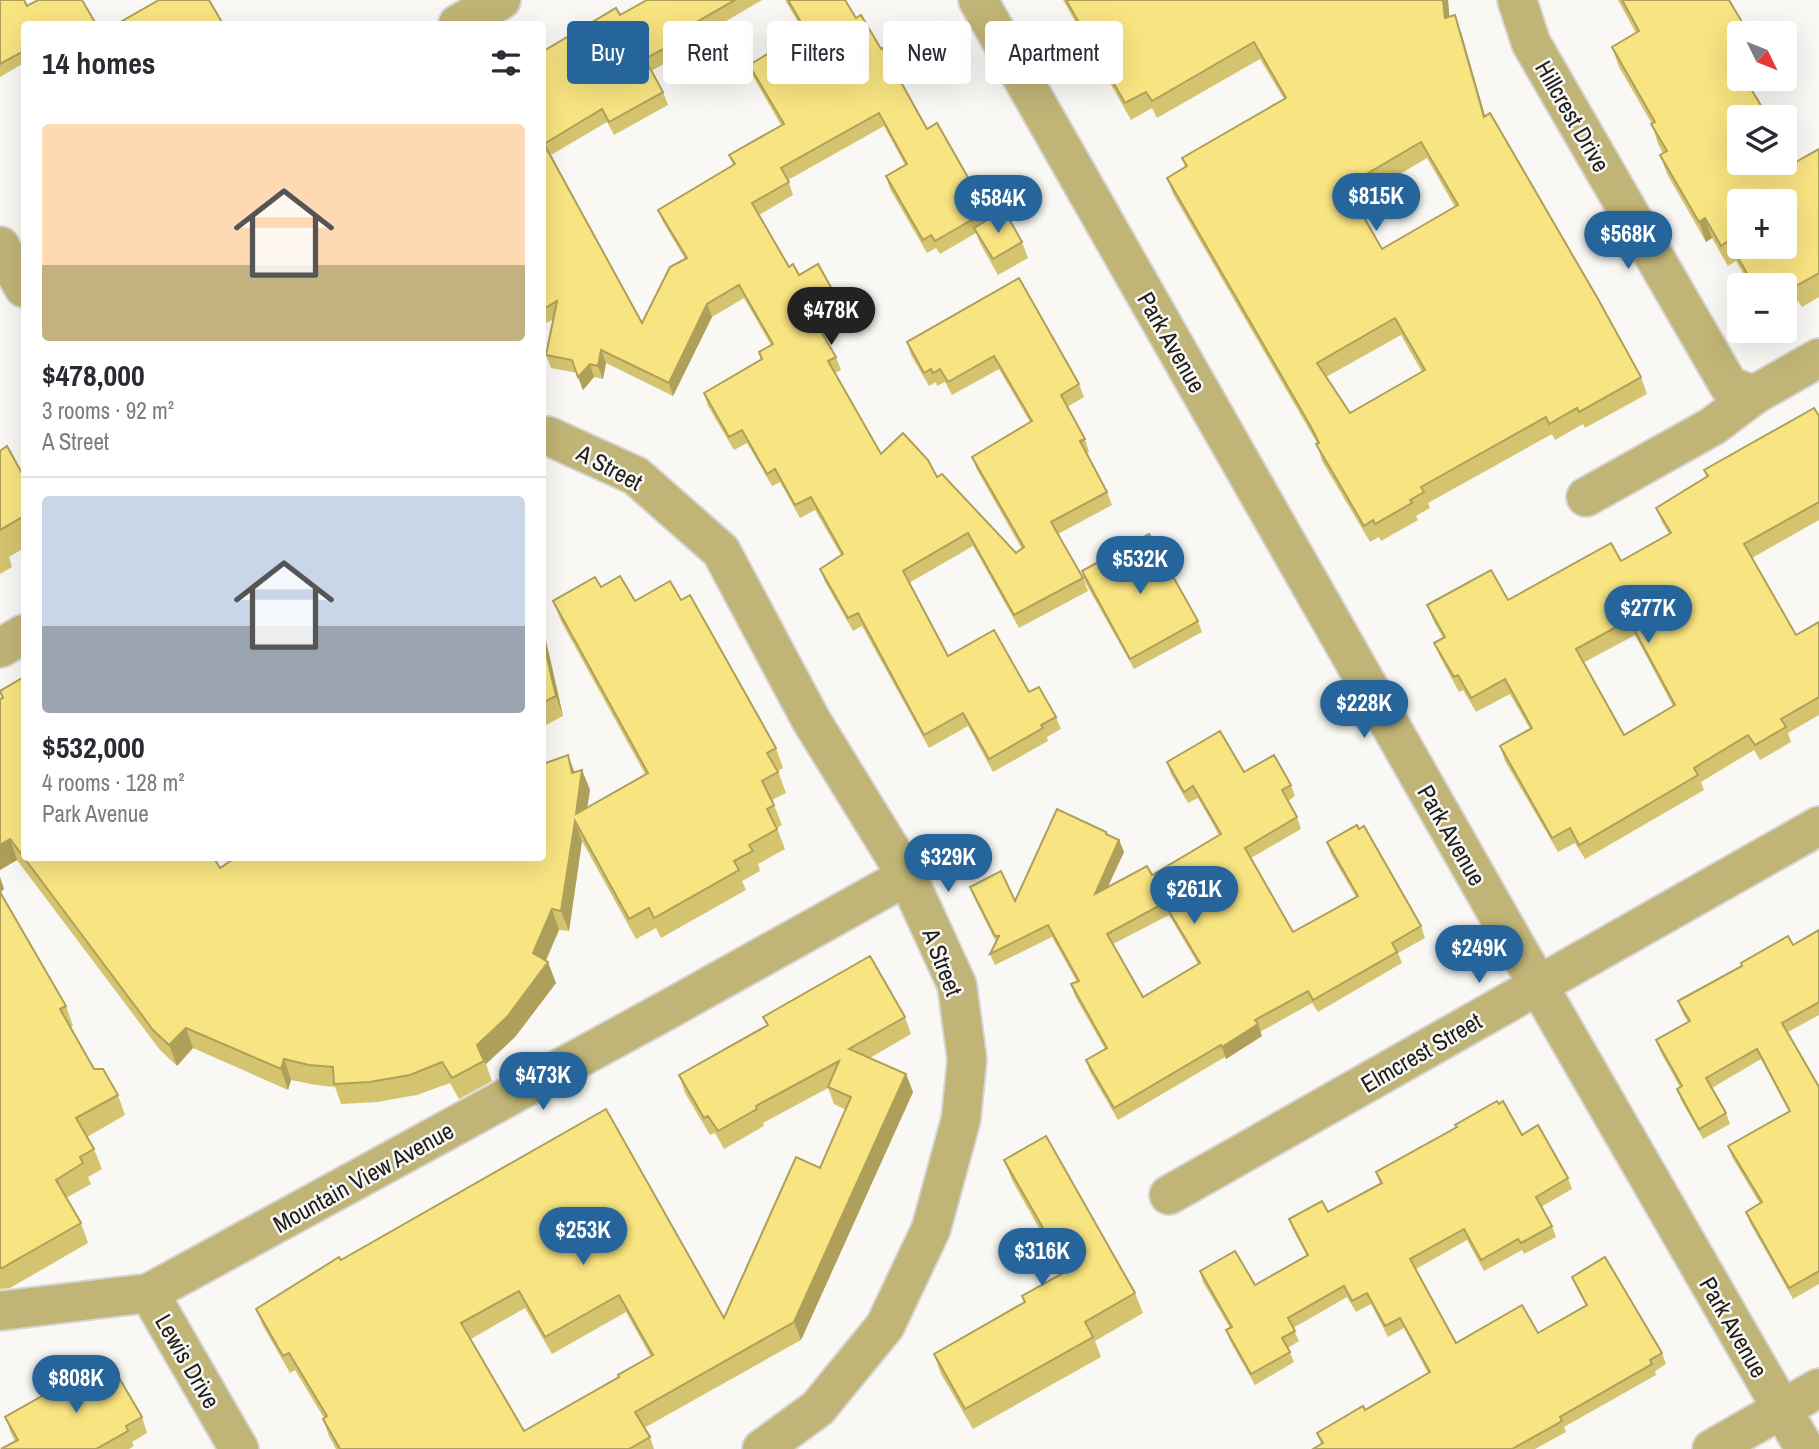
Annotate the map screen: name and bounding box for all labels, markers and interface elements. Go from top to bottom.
chip: Buy [567,21,649,84]
chip: Rent [663,21,753,84]
chip: Filters [767,21,869,84]
chip: New [883,21,971,84]
chip: Apartment [985,21,1123,84]
north arrow [1727,21,1797,91]
map controls [1727,21,1797,343]
text: 14 homes [42,43,156,83]
icon: filters [487,44,525,82]
street label: Hillcrest Drive [1528,54,1618,178]
button: layers [1727,105,1797,175]
icon: home [221,170,347,296]
pin: $815K [1327,174,1425,233]
pin: $584K [949,176,1047,235]
text: $815K [1348,180,1404,211]
text: $584K [970,182,1026,213]
button: + [1727,189,1797,259]
pin: $568K [1579,212,1677,271]
text: $568K [1600,218,1656,249]
button: − [1727,273,1797,343]
street label: Park Avenue [1130,286,1214,398]
pin: $478K [782,288,880,347]
text: $478K [803,294,859,325]
text: $478,000 [42,355,145,395]
text: 3 rooms · 92 m² [42,395,174,426]
text: A Street [42,426,109,457]
street label: A Street [571,436,649,498]
pin: $532K [1091,536,1189,596]
icon: home [221,542,347,668]
text: $532K [1112,543,1168,574]
pin: $277K [1599,586,1697,645]
text: $277K [1620,592,1676,623]
pin: $228K [1315,680,1413,740]
text: $228K [1336,687,1392,718]
text: $532,000 [42,727,145,767]
text: 4 rooms · 128 m² [42,767,185,798]
street label: Park Avenue [1410,779,1494,891]
text: Park Avenue [42,798,149,829]
pin: $329K [899,834,997,894]
text: $329K [920,841,976,872]
pin: $261K [1145,866,1243,926]
text: $261K [1166,873,1222,904]
street label: A Street [915,923,971,1001]
pin: $249K [1430,926,1528,985]
text: $249K [1451,932,1507,963]
street label: Elmcrest Street [1355,1004,1488,1099]
pin: $473K [494,1052,592,1112]
text: $473K [515,1059,571,1090]
street label: Mountain View Avenue [267,1114,459,1240]
pin: $253K [534,1208,632,1267]
text: $253K [555,1214,611,1245]
pin: $316K [993,1228,1091,1288]
text: $316K [1014,1235,1070,1266]
street label: Park Avenue [1692,1271,1776,1383]
street label: Lewis Drive [148,1308,228,1414]
pin: $808K [27,1356,125,1415]
text: $808K [48,1362,104,1393]

